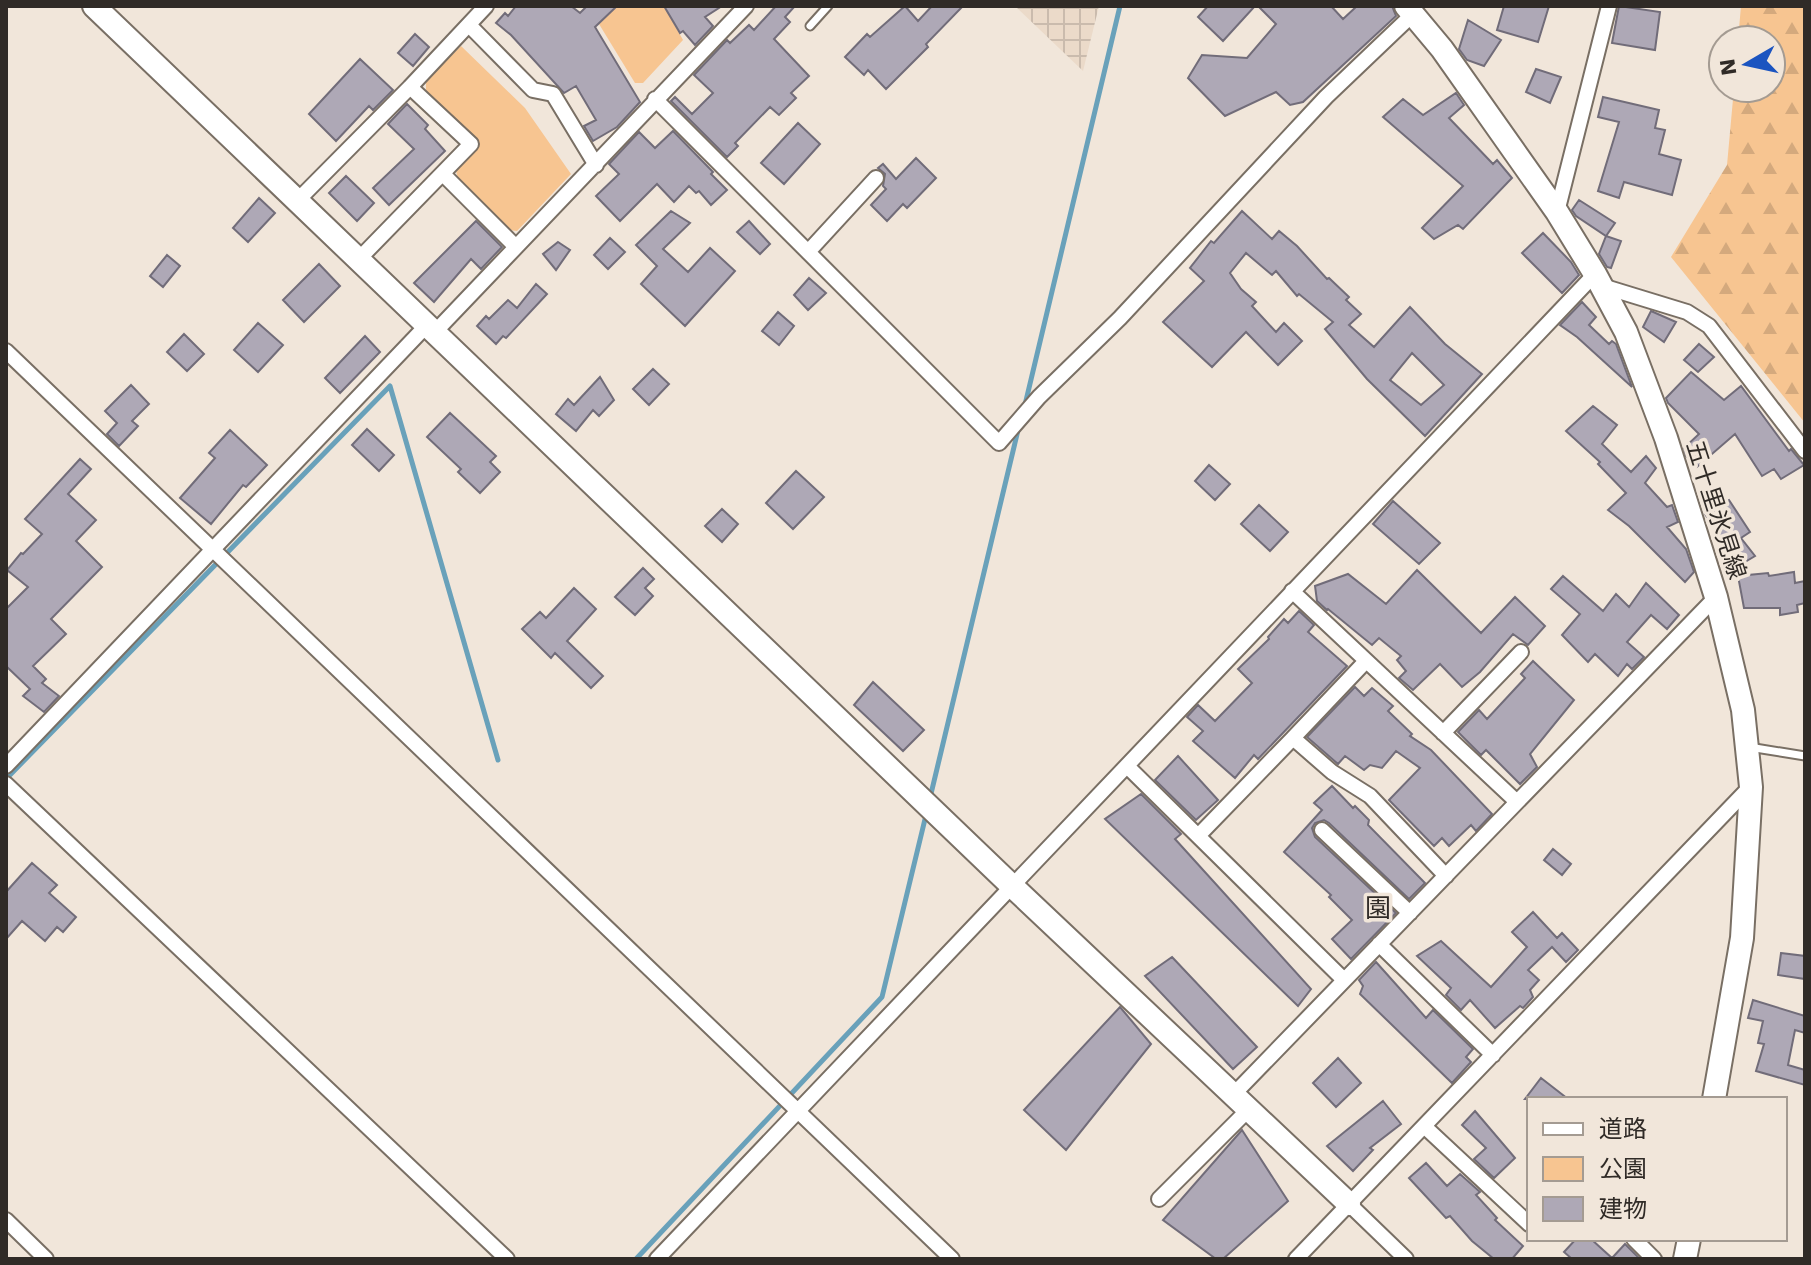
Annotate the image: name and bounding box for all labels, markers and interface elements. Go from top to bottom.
north arrow [1707,24,1787,104]
text: N [1714,57,1741,77]
street label: 五十里氷見線 [1680,437,1752,583]
district label: 園 [1365,893,1391,923]
legend [1527,1097,1787,1241]
text: 道路 [1599,1115,1647,1143]
text: 公園 [1599,1155,1647,1183]
text: 建物 [1599,1195,1647,1223]

